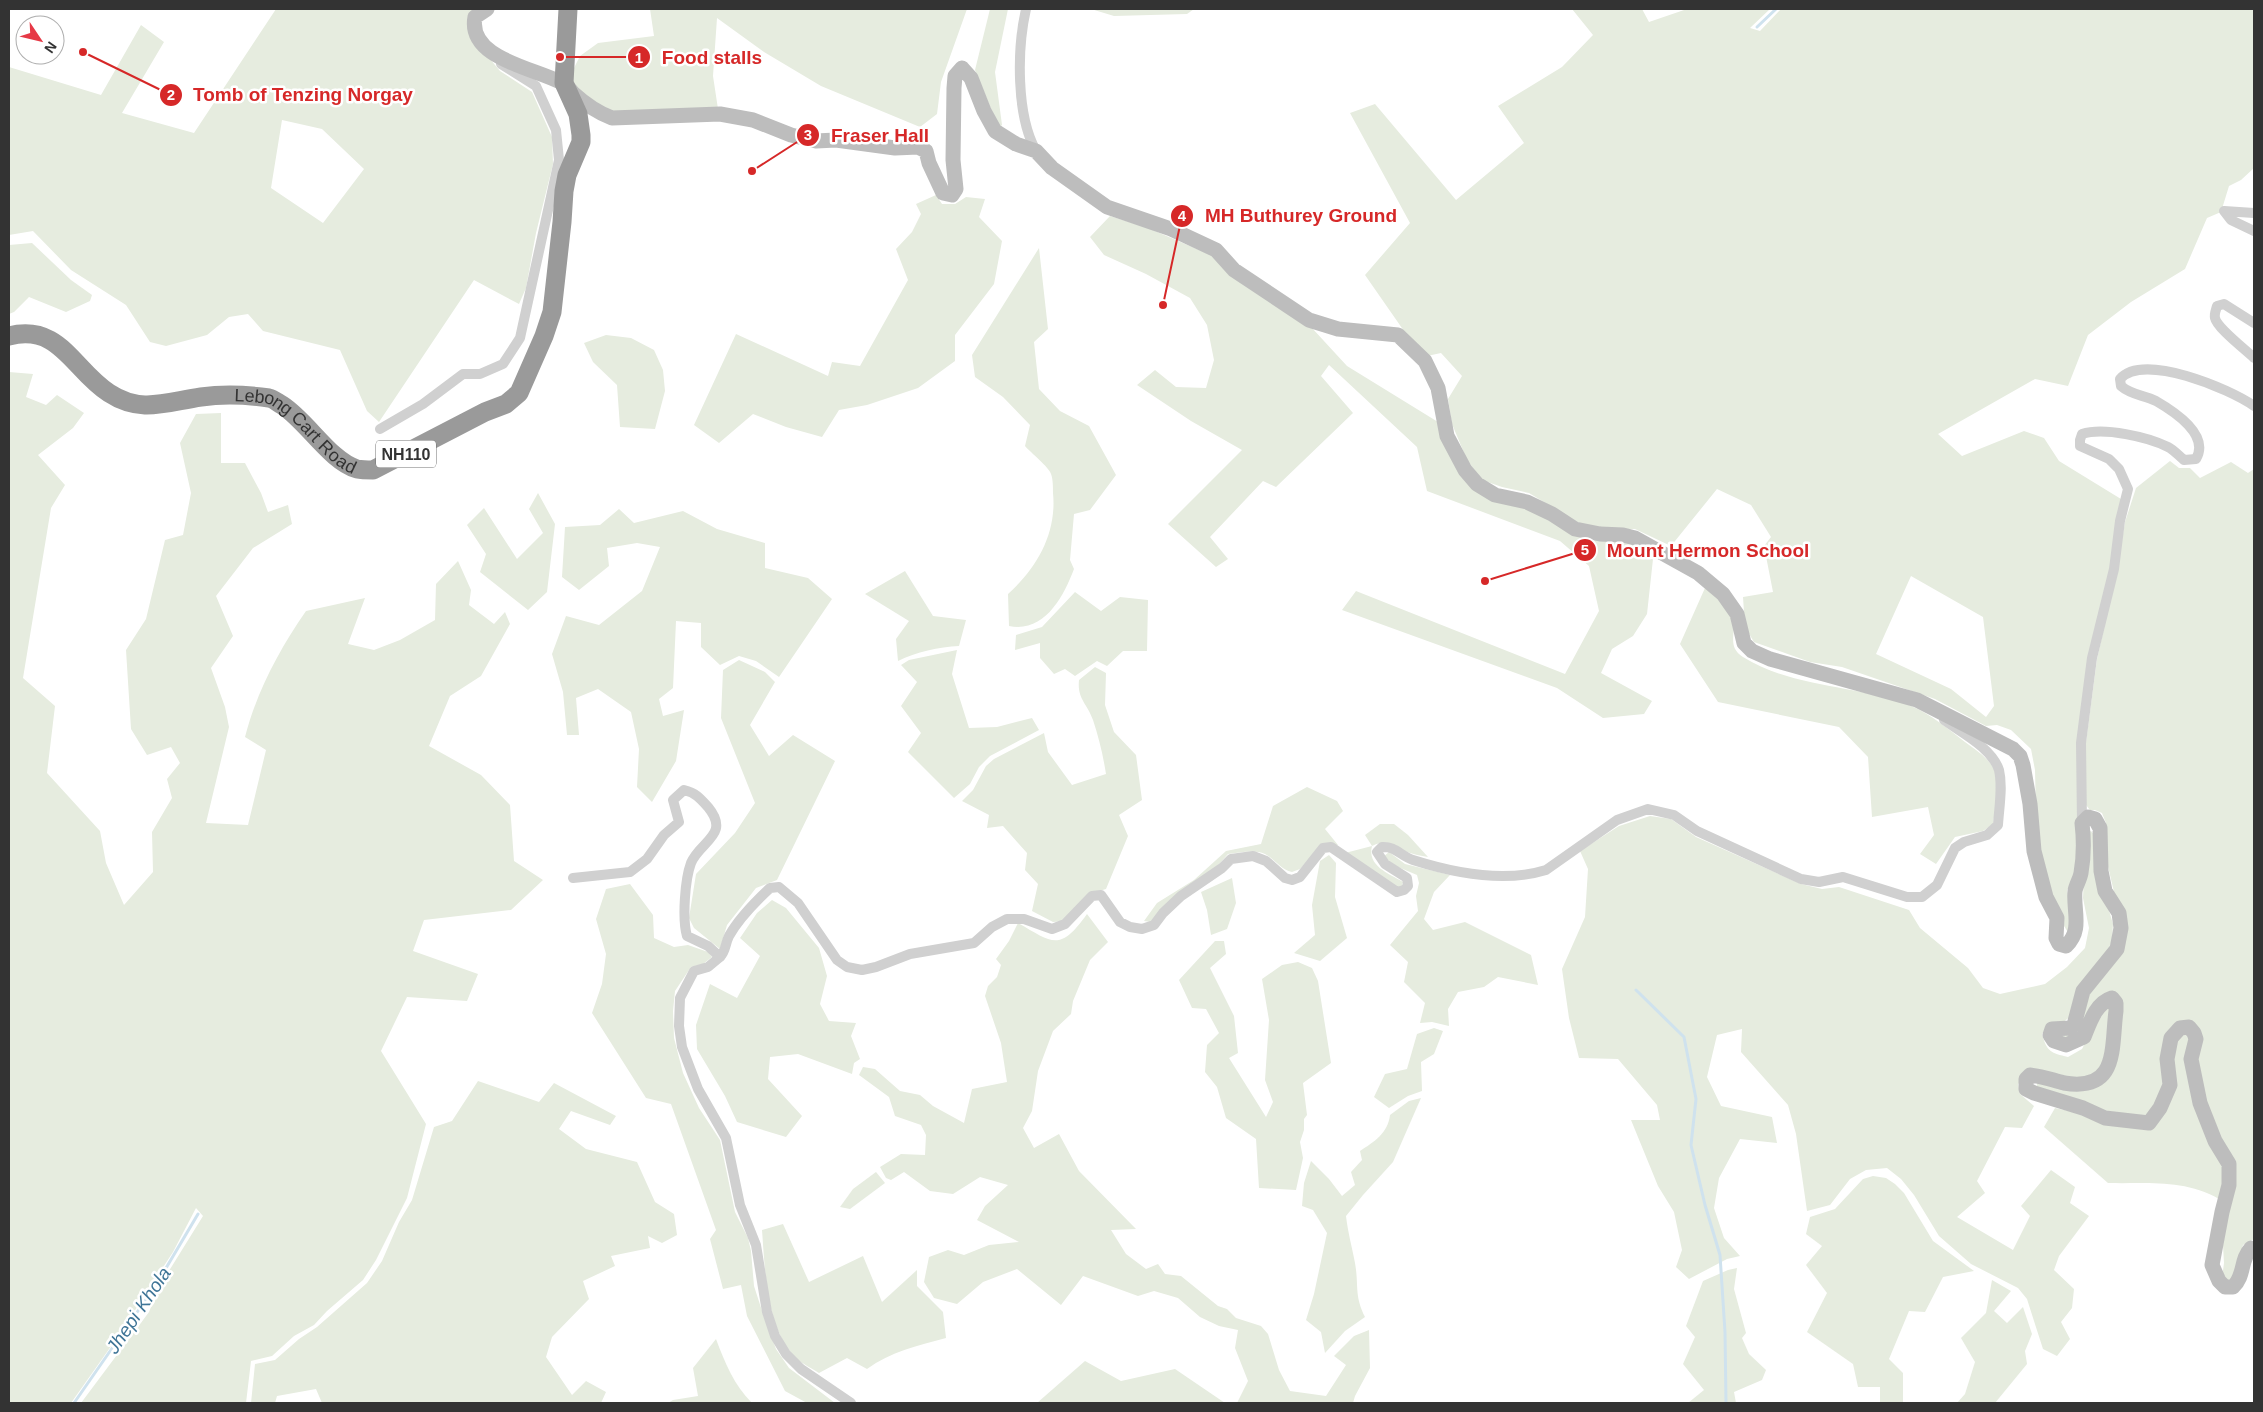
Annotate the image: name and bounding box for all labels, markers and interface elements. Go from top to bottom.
north arrow [15,15,65,65]
text: N [41,39,60,56]
callout: Food stalls [627,40,772,74]
text: Food stalls [662,47,762,68]
text: 1 [635,49,643,66]
callout: Tomb of Tenzing Norgay [158,78,423,112]
text: Tomb of Tenzing Norgay [193,84,413,105]
text: 2 [167,86,175,103]
callout: Fraser Hall [796,118,939,152]
text: Fraser Hall [831,125,929,146]
text: 3 [804,126,812,143]
callout: MH Buthurey Ground [1170,199,1407,233]
text: MH Buthurey Ground [1205,205,1397,226]
text: 4 [1178,207,1187,224]
street label: Lebong Cart Road [234,385,360,478]
road number: NH110 [376,440,436,468]
callout: Mount Hermon School [1572,533,1820,567]
text: Mount Hermon School [1607,540,1809,561]
text: 5 [1581,541,1589,558]
water label: Jhepi Khola [101,1263,175,1358]

